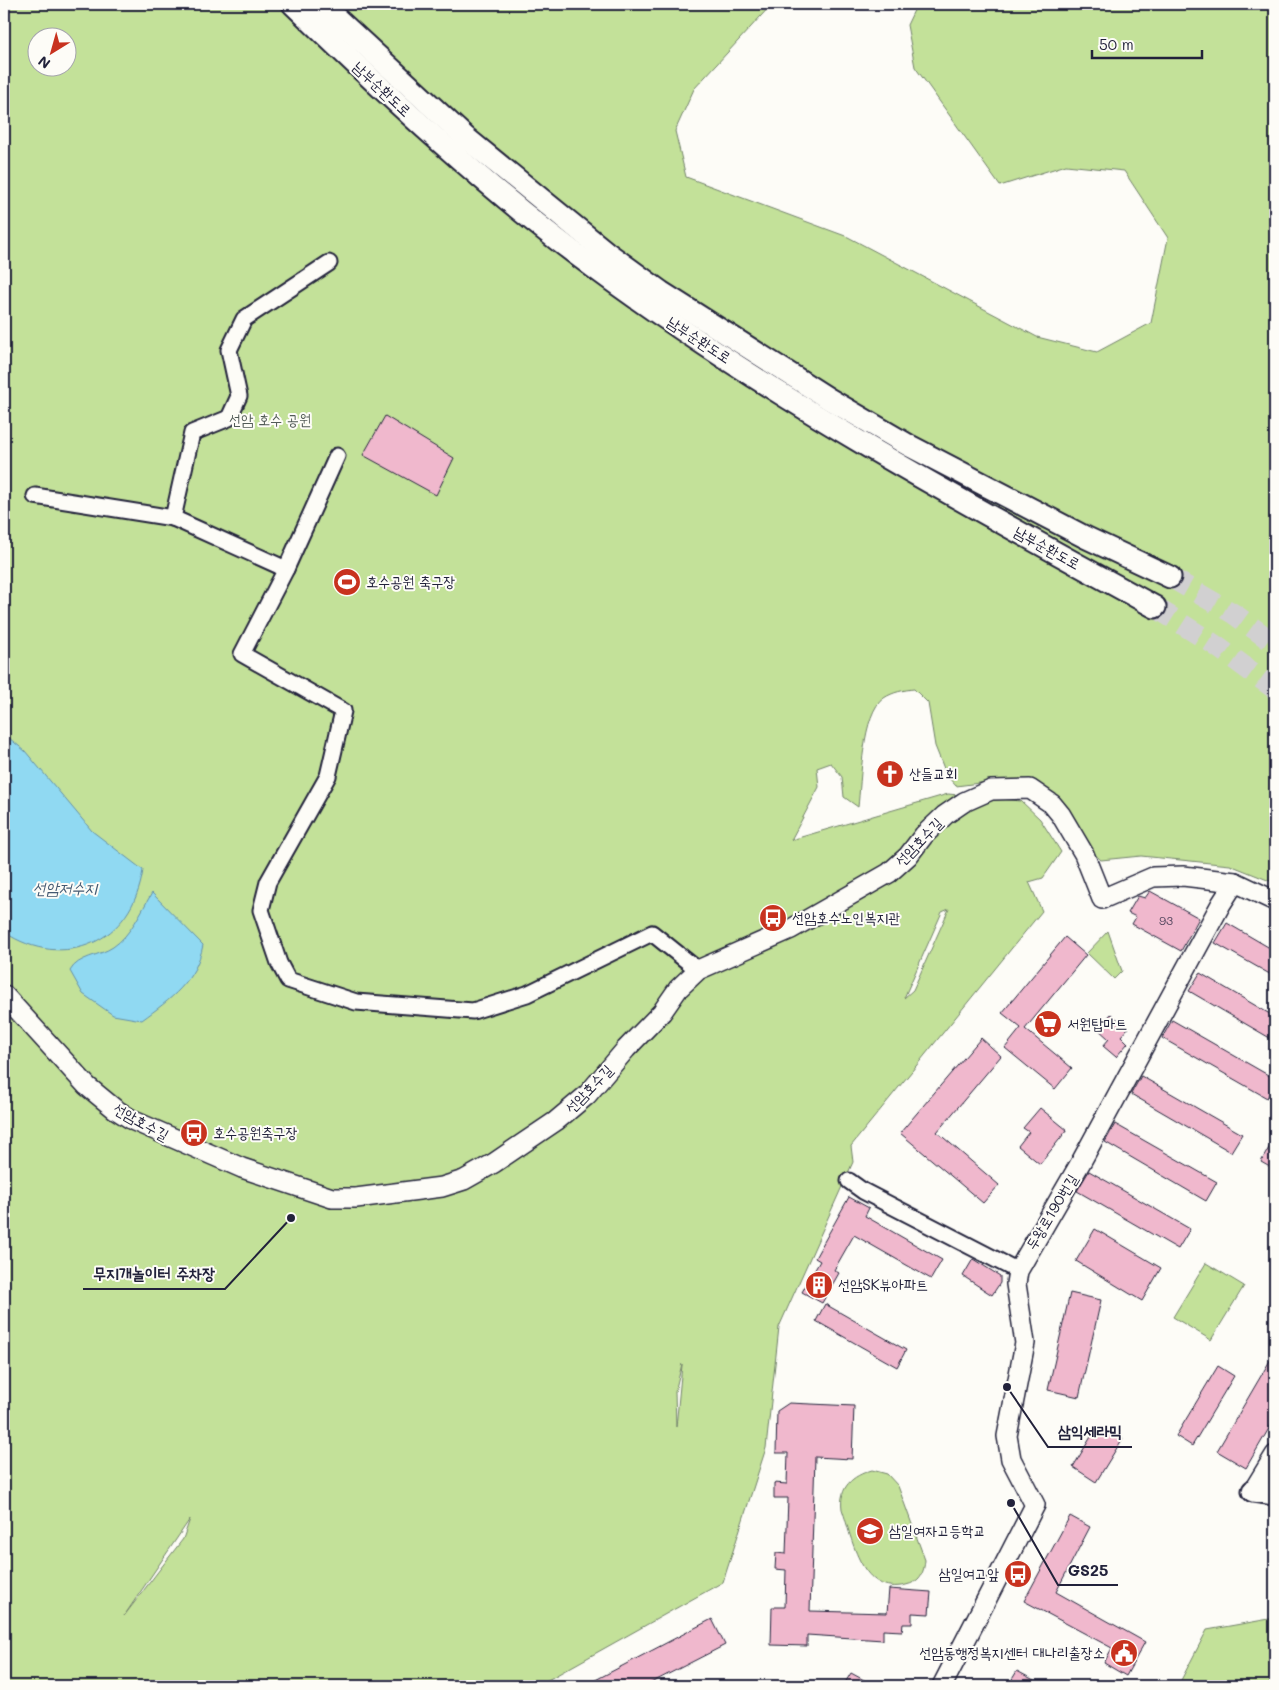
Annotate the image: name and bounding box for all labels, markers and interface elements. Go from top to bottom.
north arrow [28,28,78,78]
scale bar [1092,28,1202,60]
text: 50 m [1099,34,1134,54]
text: N [34,52,54,74]
street label: 남부순환도로 [349,56,416,120]
street label: 남부순환도로 [664,311,735,367]
park label: 선암 호수 공원 [229,409,311,429]
street label: 남부순환도로 [1011,521,1084,573]
sports icon: 호수공원 축구장 [332,567,362,597]
place label: 호수공원 축구장 [366,571,455,591]
church icon: 산들교회 [875,759,905,789]
place label: 산들교회 [909,763,957,783]
street label: 선암호수길 [890,813,946,870]
water label: 선암저수지 [33,877,99,898]
bus stop icon: 선암호수노인복지관 [758,903,788,933]
place label: 선암호수노인복지관 [792,907,901,927]
house number: 93 [1159,912,1173,928]
supermarket icon: 서원탑마트 [1033,1009,1063,1039]
place label: 서원탑마트 [1067,1013,1127,1033]
street label: 선암호수길 [560,1060,616,1117]
street label: 선암호수길 [110,1098,173,1145]
bus stop icon: 호수공원축구장 [179,1118,209,1148]
place label: 호수공원축구장 [213,1122,298,1142]
street label: 두왕로190번길 [1021,1170,1082,1253]
callout: 무지개놀이터 주차장 [83,1258,225,1289]
text: 무지개놀이터 주차장 [93,1262,215,1283]
building icon: 선암SK뷰아파트 [804,1270,834,1300]
place label: 선암SK뷰아파트 [838,1274,928,1294]
callout: 삼익세라믹 [1048,1416,1132,1447]
text: 삼익세라믹 [1058,1420,1122,1441]
school or university icon: 삼일여자고등학교 [855,1516,885,1546]
place label: 삼일여자고등학교 [889,1520,986,1540]
callout: GS25 [1058,1554,1118,1585]
bus stop icon: 삼일여고앞 [1003,1559,1033,1589]
text: GS25 [1068,1559,1108,1580]
place label: 삼일여고앞 [939,1563,999,1583]
public building icon: 선암동행정복지센터 대나리출장소 [1109,1638,1139,1668]
place label: 선암동행정복지센터 대나리출장소 [919,1642,1105,1662]

